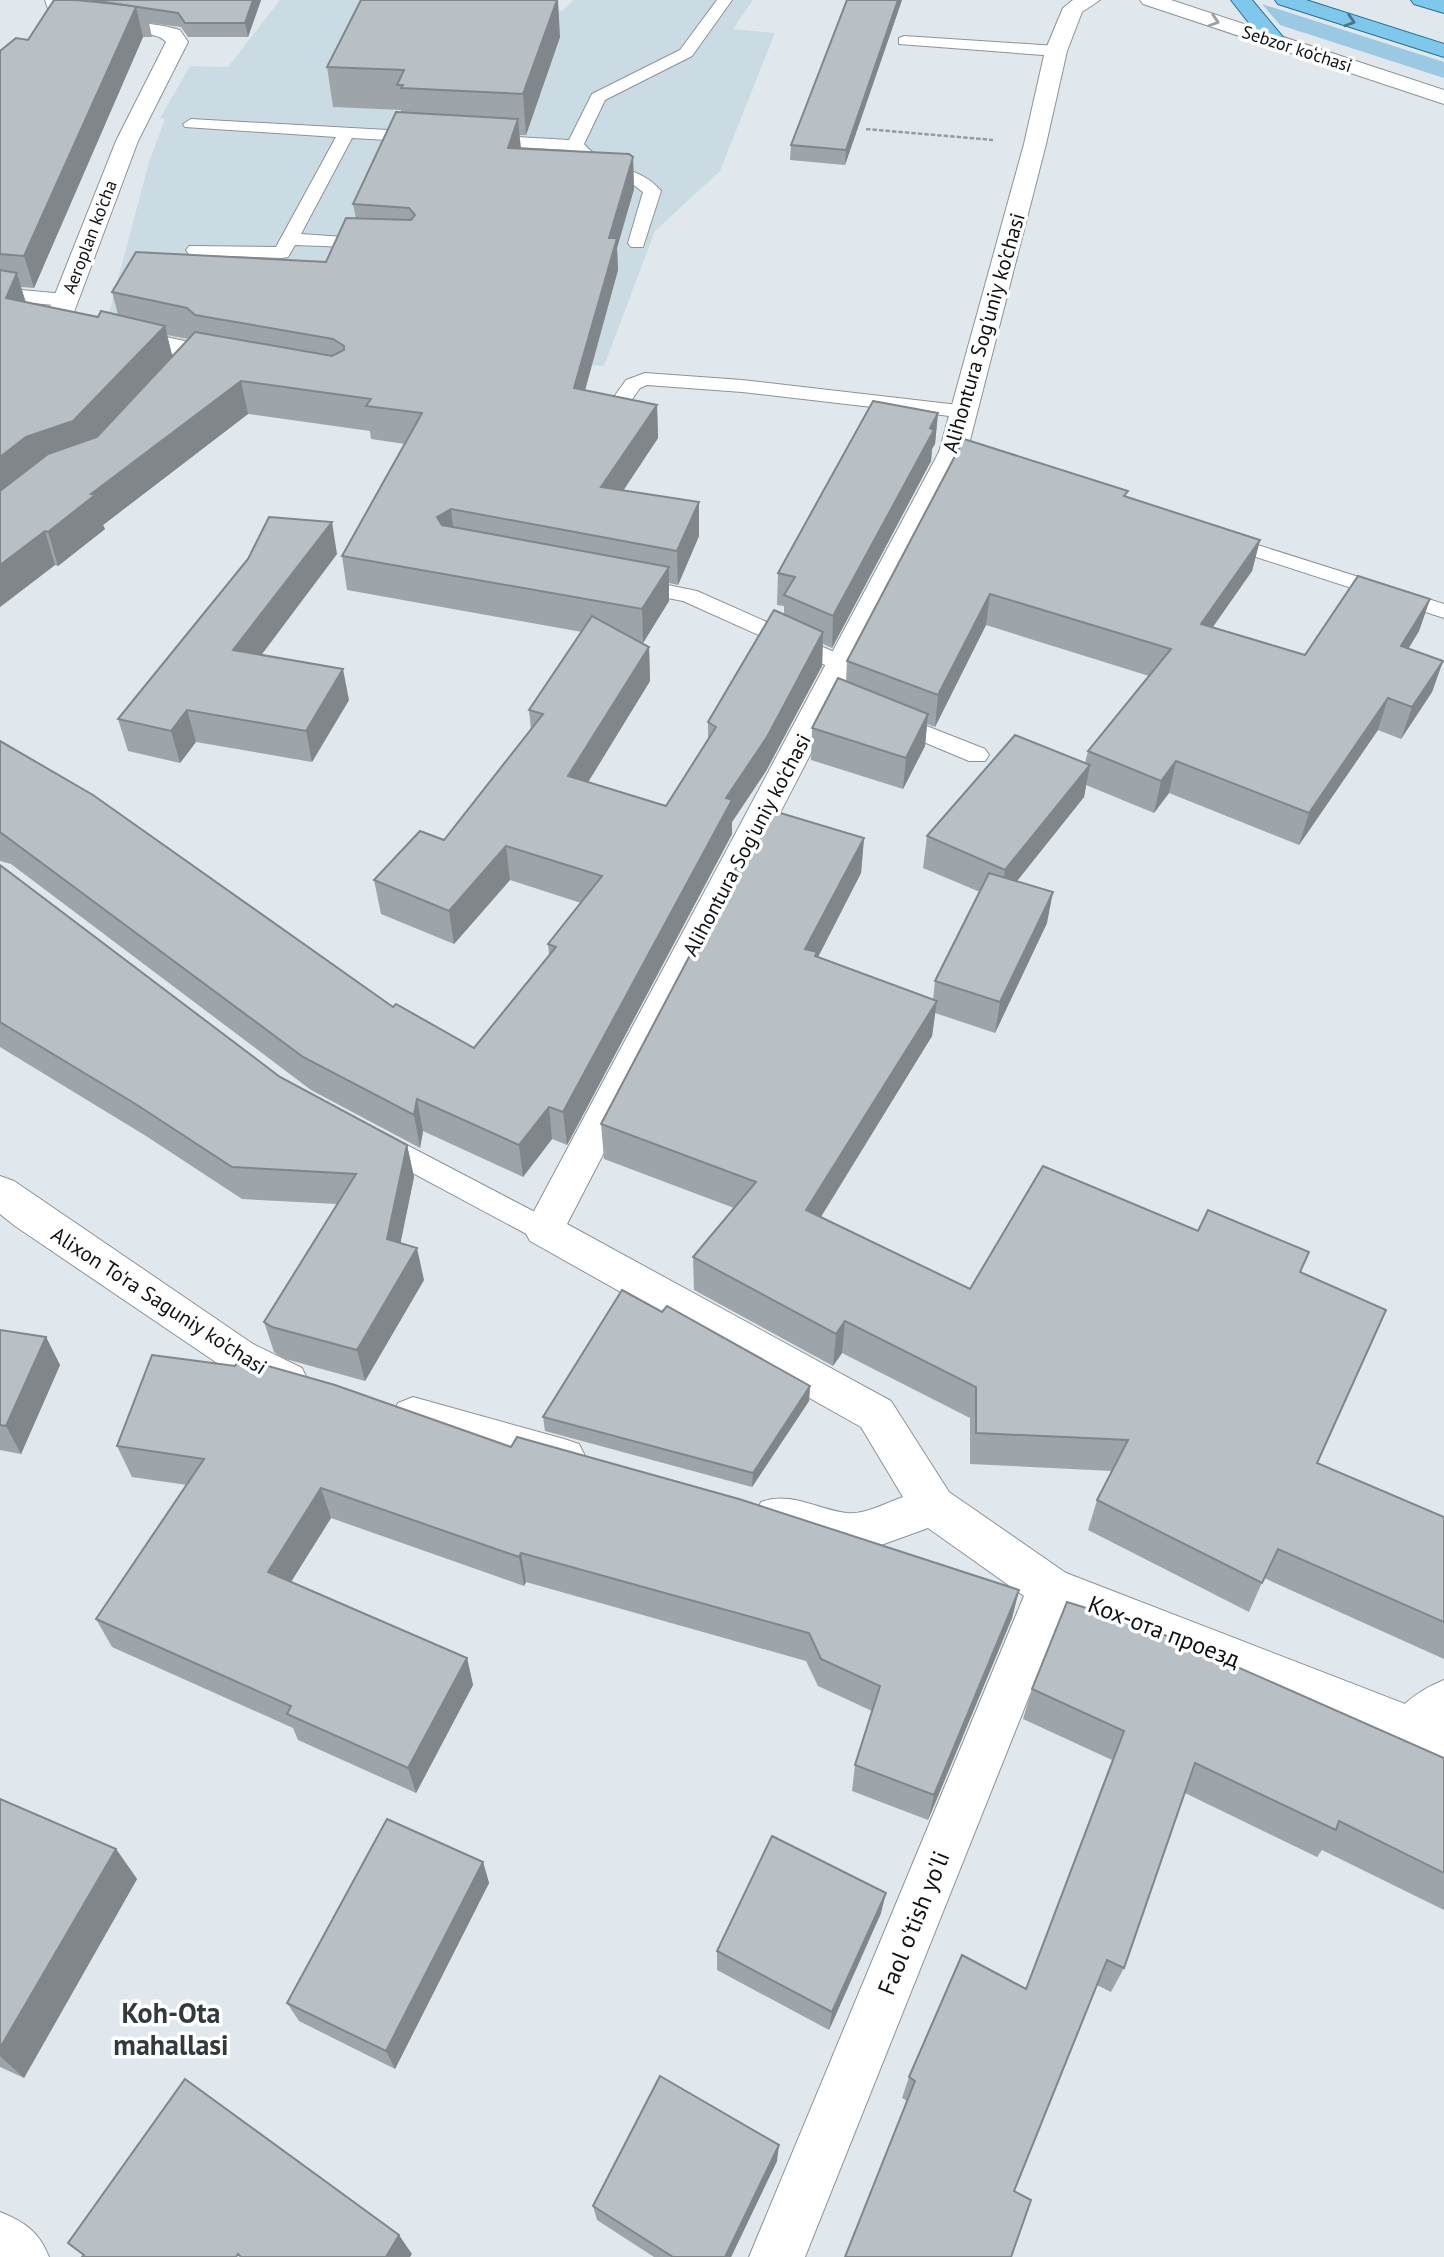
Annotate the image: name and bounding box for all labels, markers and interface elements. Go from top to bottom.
one-way arrow [1208,13,1220,28]
one-way arrow [1344,13,1356,27]
street label: Sebzor ko‘chasi [1239,20,1355,77]
street label: Aeroplan ko'cha [57,177,122,297]
street label: Alihontura Sog'uniy ko'chasi [936,210,1031,456]
street label: Alihontura Sog'uniy ko'chasi [676,729,817,961]
street label: Alixon To'ra Saguniy ko'chasi [46,1221,272,1380]
street label: Кох-ота проезд [1084,1588,1245,1675]
street label: Faol o'tish yo'li [871,1846,956,1999]
district label: Koh-Ota mahallasi [113,1994,229,2063]

